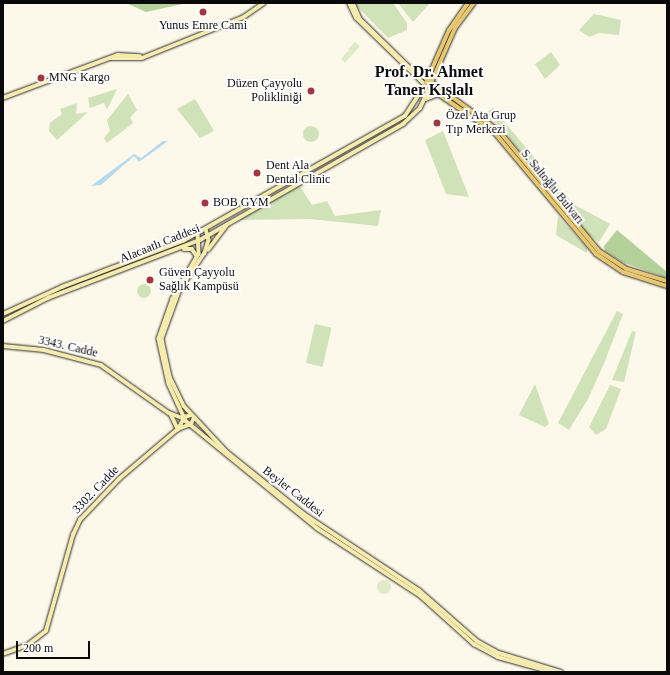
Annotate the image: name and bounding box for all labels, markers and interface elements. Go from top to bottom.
marker: Yunus Emre Cami [198,7,208,17]
place label: Yunus Emre Cami [159,19,247,33]
district label: Prof. Dr. Ahmet Taner Kışlalı [374,62,484,100]
place label: MNG Kargo [49,71,110,85]
marker: MNG Kargo [36,73,46,83]
place label: Düzen Çayyolu Polikliniği [227,77,302,105]
marker: Düzen Çayyolu Polikliniği [305,85,317,97]
place label: Özel Ata Grup Tıp Merkezi [446,109,517,137]
marker: Özel Ata Grup Tıp Merkezi [431,117,443,129]
street label: S. Saltoğlu Bulvarı [518,147,586,227]
place label: Dent Ala Dental Clinic [266,159,330,187]
marker: Dent Ala Dental Clinic [251,167,263,179]
place label: BOB GYM [213,196,269,210]
marker: BOB GYM [200,198,210,208]
street label: Alacaatlı Caddesi [118,221,202,267]
place label: Güven Çayyolu Sağlık Kampüsü [159,266,239,294]
marker: Güven Çayyolu Sağlık Kampüsü [144,274,156,286]
street label: 3343. Cadde [37,333,99,361]
street label: 3302. Cadde [70,463,122,517]
street label: Beyler Caddesi [260,464,326,520]
scale bar [18,633,92,659]
text: 200 m [23,641,53,655]

